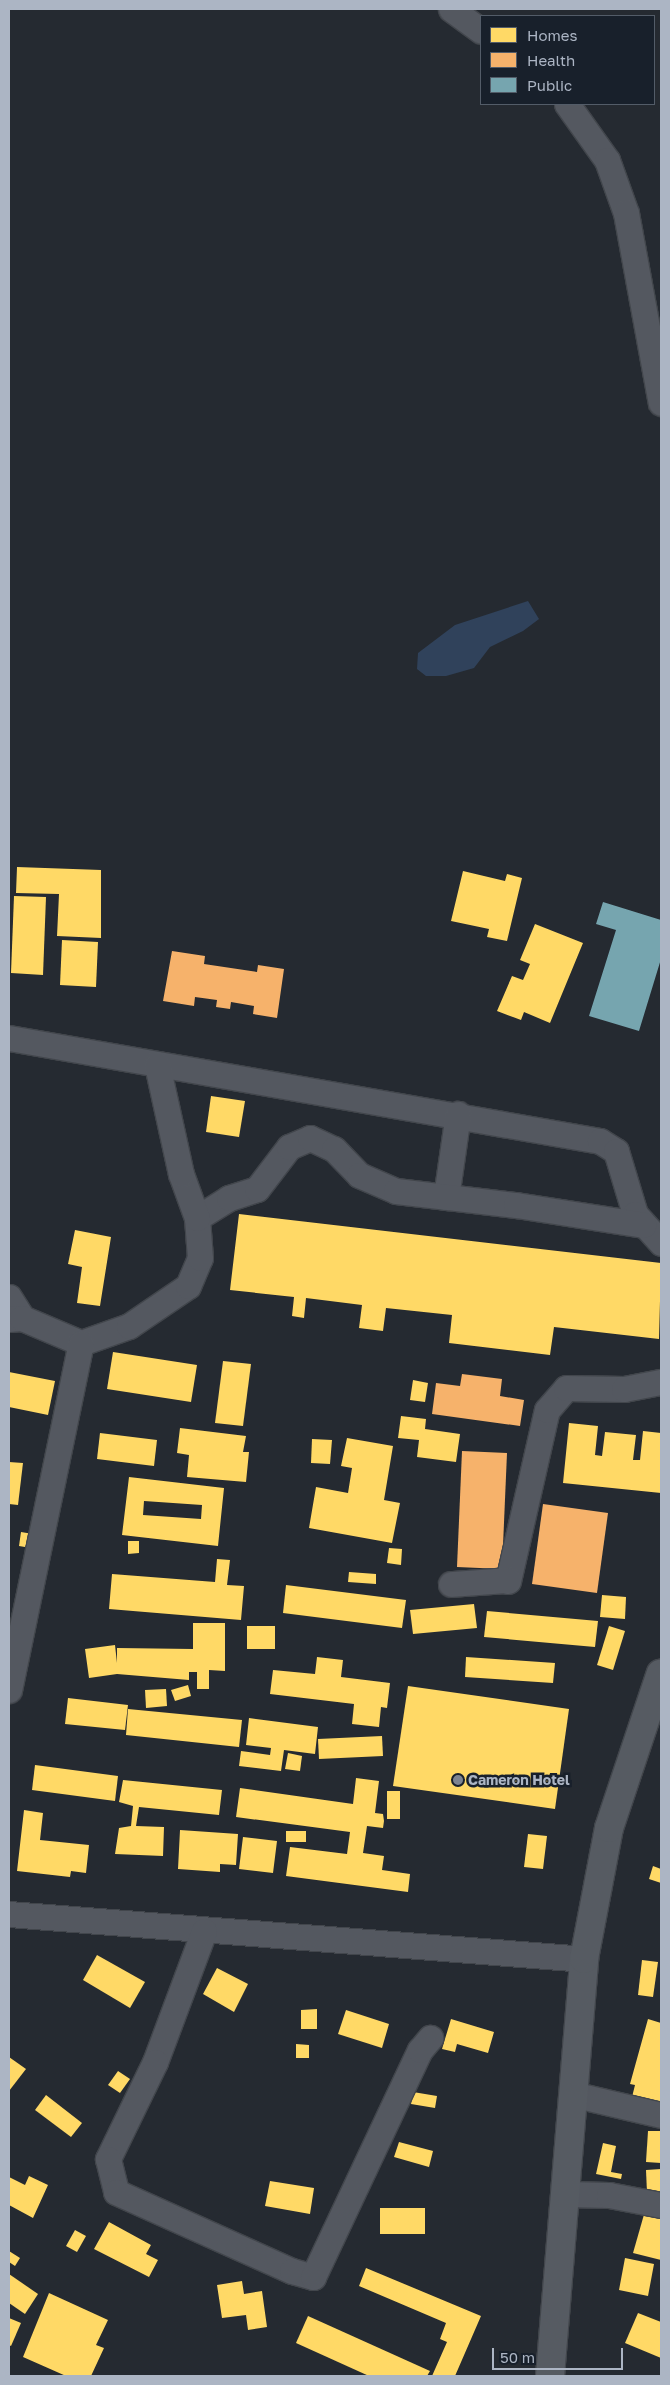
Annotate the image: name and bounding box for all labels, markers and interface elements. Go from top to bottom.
legend [480,15,655,105]
text: Homes [527,26,577,44]
text: Health [527,51,575,69]
text: Public [527,76,572,94]
place label: Cameron Hotel [468,1772,570,1788]
marker: Cameron Hotel [452,1774,464,1786]
scale bar [495,2338,626,2370]
text: 50 m [500,2348,535,2366]

